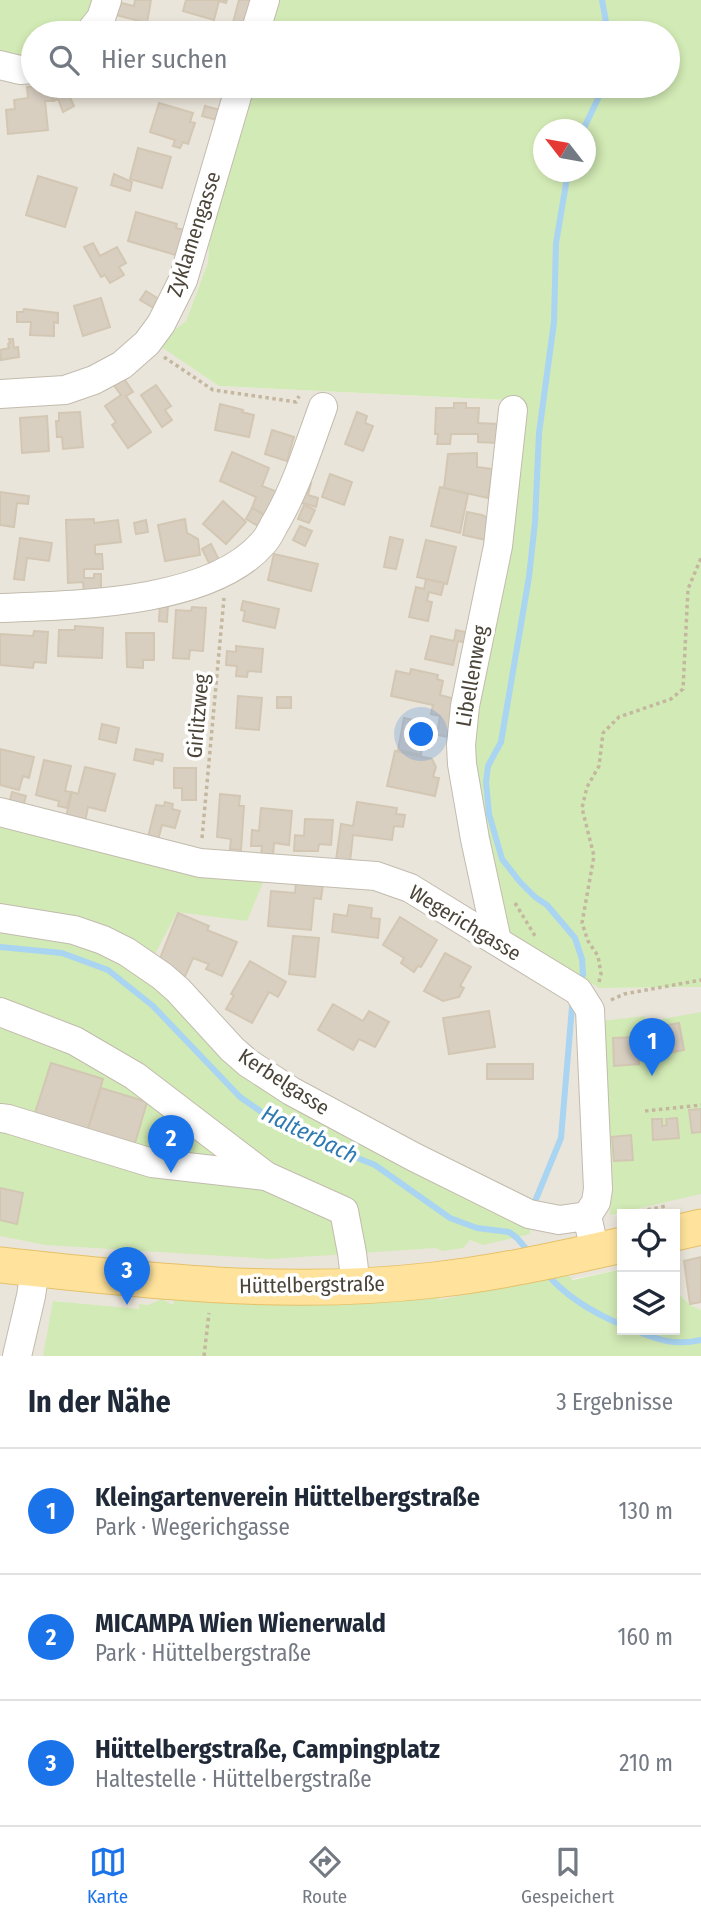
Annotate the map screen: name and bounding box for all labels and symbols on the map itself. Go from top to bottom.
north arrow [533,119,596,182]
street label: Zyklamengasse [162,168,226,300]
street label: Libellenweg [450,623,494,729]
street label: Girlitzweg [181,673,215,759]
your location [404,717,438,751]
street label: Wegerichgasse [404,879,526,967]
pin: 1 [629,1018,675,1076]
street label: Kerbelgasse [234,1043,334,1121]
water label: Halterbach [257,1099,363,1169]
pin: 2 [148,1115,194,1173]
pin: 3 [104,1247,150,1305]
street label: Hüttelbergstraße [239,1271,385,1299]

